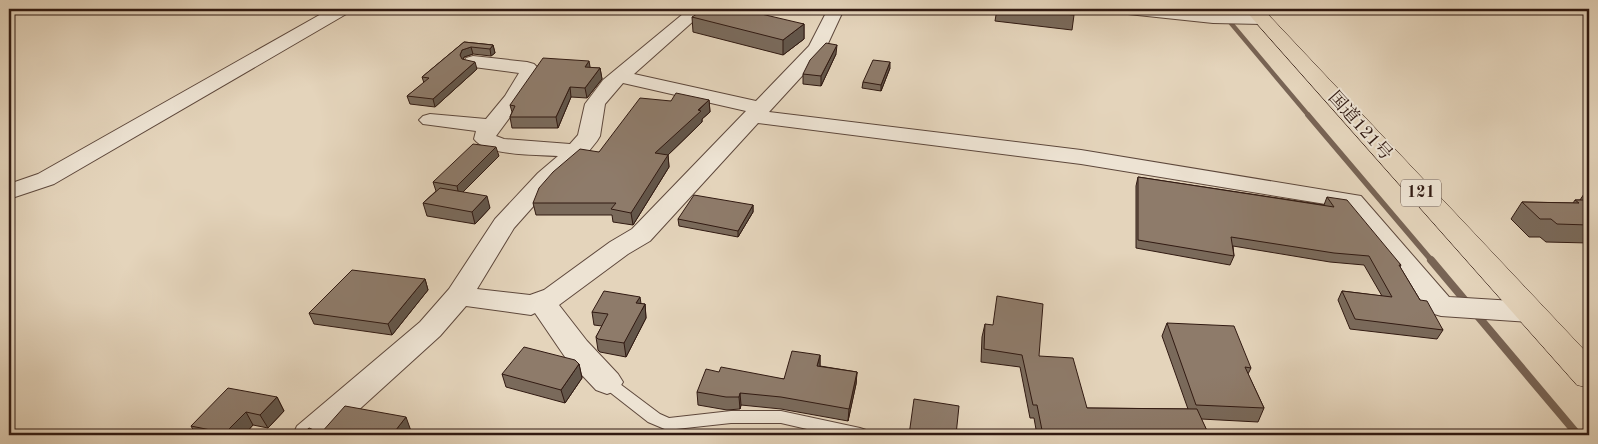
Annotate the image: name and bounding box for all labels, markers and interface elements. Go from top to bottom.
street label: 国道121号 [1325,87,1397,164]
road number: 121 [1401,180,1441,207]

